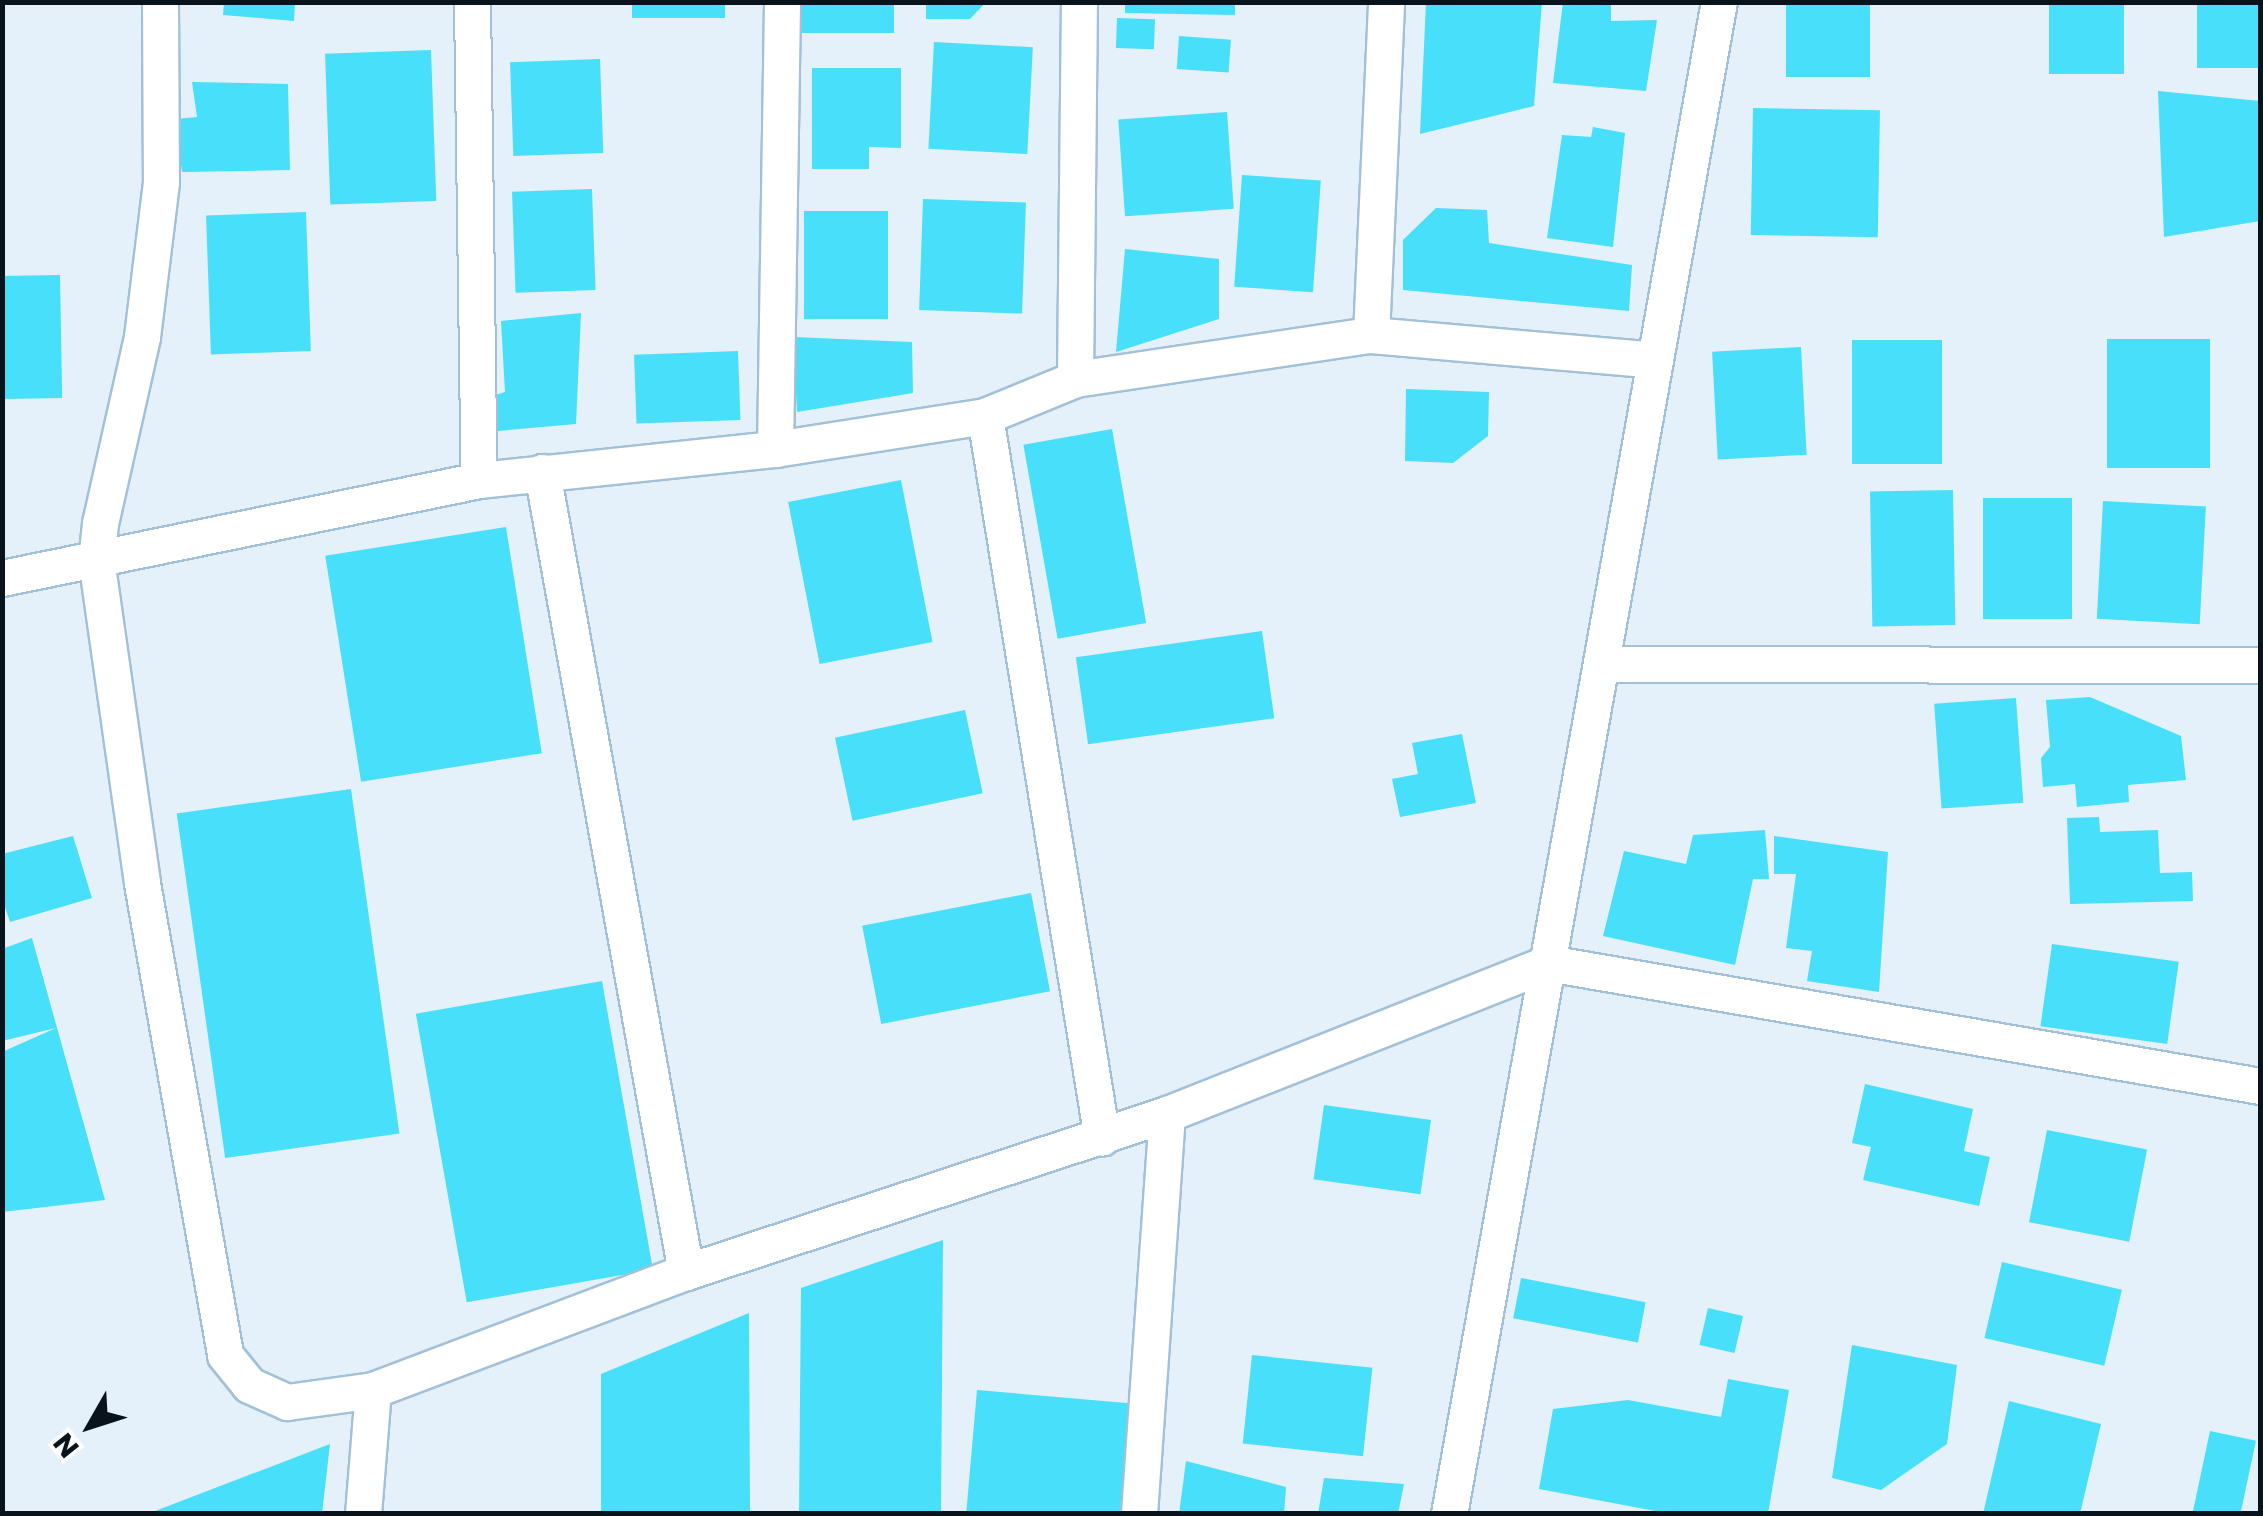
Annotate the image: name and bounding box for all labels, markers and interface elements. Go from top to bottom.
north arrow [40,1376,140,1476]
text: N [45,1425,88,1466]

